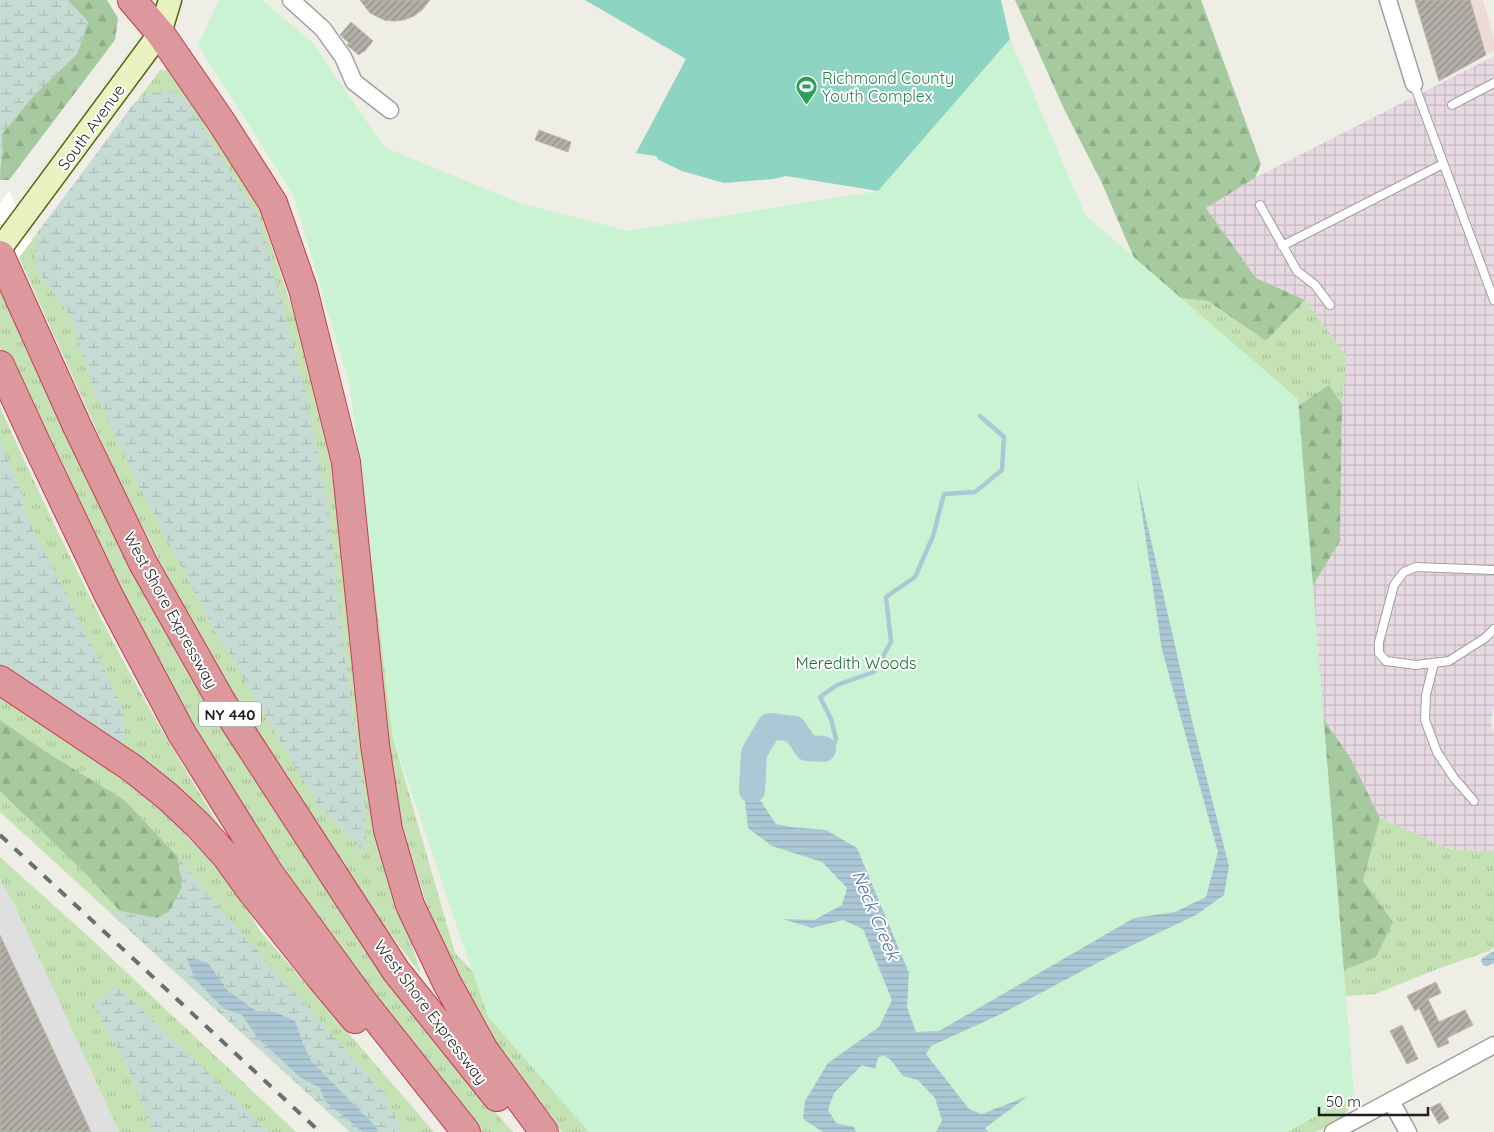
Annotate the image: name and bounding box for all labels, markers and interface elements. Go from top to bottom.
place label: Richmond County Youth Complex [822,68,954,106]
sports icon: Richmond County Youth Complex [794,75,818,106]
street label: South Avenue [53,80,129,174]
street label: West Shore Expressway [120,528,222,692]
park label: Meredith Woods [796,653,916,673]
road number: NY 440 [199,702,261,726]
water label: Neck Creek [847,867,906,965]
street label: West Shore Expressway [370,936,492,1088]
scale bar [1319,1084,1428,1116]
text: 50 m [1326,1092,1361,1111]

